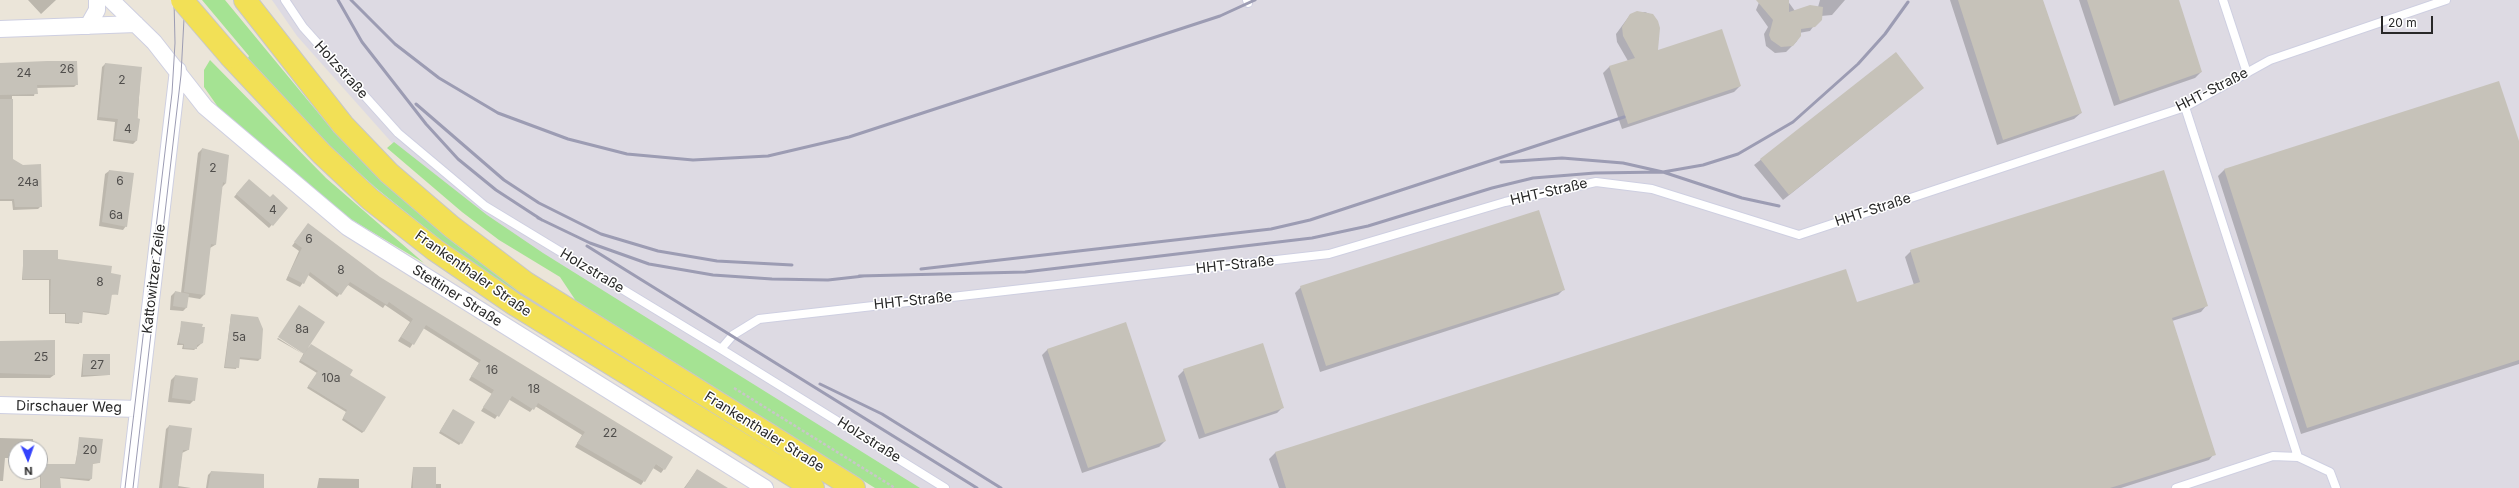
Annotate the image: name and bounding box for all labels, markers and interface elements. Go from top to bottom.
scale bar [2383,8,2435,34]
text: 20 m [2388,15,2417,30]
street label: Holzstraße [311,38,371,102]
house number: 26 [60,62,74,76]
street label: HHT-Straße [2173,65,2251,115]
house number: 24 [17,66,31,80]
house number: 2 [118,73,126,87]
house number: 4 [124,122,132,136]
house number: 2 [209,161,217,175]
house number: 6 [116,174,124,188]
house number: 24a [17,175,39,189]
street label: HHT-Straße [1509,175,1589,209]
street label: HHT-Straße [1833,190,1913,230]
house number: 4 [269,203,277,217]
house number: 6a [109,208,123,222]
street label: Kattowitzer Zeile [139,223,169,335]
street label: Frankenthaler Straße [412,228,534,320]
house number: 6 [305,232,313,246]
street label: Holzstraße [557,245,627,297]
street label: HHT-Straße [1195,253,1275,277]
street label: Stettiner Straße [409,262,505,330]
house number: 8 [337,263,345,277]
house number: 8 [96,275,104,289]
street label: HHT-Straße [873,289,953,313]
house number: 8a [295,322,309,336]
house number: 5a [232,330,246,344]
house number: 25 [34,350,48,364]
house number: 27 [90,358,104,372]
house number: 16 [486,363,498,377]
house number: 10a [321,371,341,385]
house number: 18 [528,382,540,396]
street label: Frankenthaler Straße [701,388,827,476]
street label: Dirschauer Weg [16,398,122,416]
street label: Holzstraße [834,414,904,466]
house number: 22 [603,426,617,440]
north arrow [8,440,48,480]
house number: 20 [83,443,97,457]
text: N [24,464,33,478]

